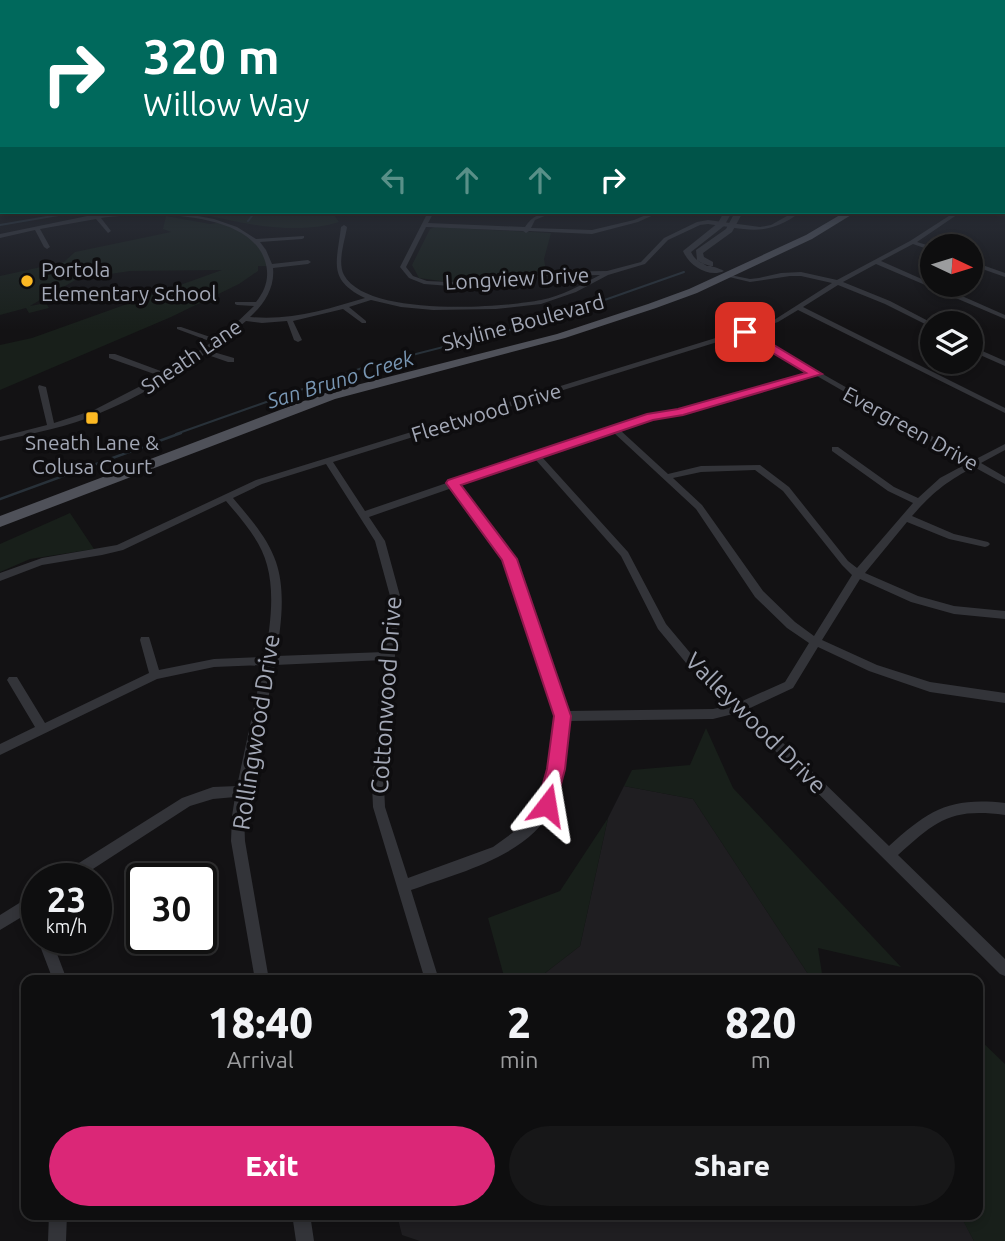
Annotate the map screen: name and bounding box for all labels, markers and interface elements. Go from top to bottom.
icon: right [28,28,119,119]
text: 320 m [143,28,280,83]
text: Willow Way [143,86,309,122]
icon: left [375,161,413,199]
icon: ahead [448,161,486,199]
icon: ahead [521,161,559,199]
icon: right [594,161,632,199]
north arrow [920,234,984,298]
map controls [920,234,983,374]
place label: Portola Elementary School [41,257,217,305]
street label: Longview Drive [444,262,590,294]
marker: Portola Elementary School [19,273,35,289]
street label: Skyline Boulevard [439,289,607,355]
pin [715,302,775,362]
button: layers [920,311,983,374]
icon: arrive [726,313,764,351]
street label: Sneath Lane [136,314,246,398]
water label: San Bruno Creek [263,345,416,413]
street label: Fleetwood Drive [408,378,564,446]
street label: Evergreen Drive [839,381,983,475]
marker: Sneath Lane & Colusa Court [84,410,100,426]
place label: Sneath Lane & Colusa Court [25,430,159,478]
street label: Cottonwood Drive [366,595,406,795]
street label: Rollingwood Drive [227,632,285,832]
street label: Valleywood Drive [680,647,832,799]
position arrow [510,768,584,842]
speed limit sign: 30 [126,863,217,954]
text: 23 [47,879,86,919]
text: km/h [46,916,87,936]
text: 18:40 [208,999,313,1046]
text: 2 [507,999,531,1046]
text: 820 [725,999,796,1046]
text: Arrival [227,1047,294,1072]
text: min [500,1047,538,1072]
text: m [751,1047,771,1072]
button: Exit [49,1126,495,1206]
button: Share [509,1126,955,1206]

